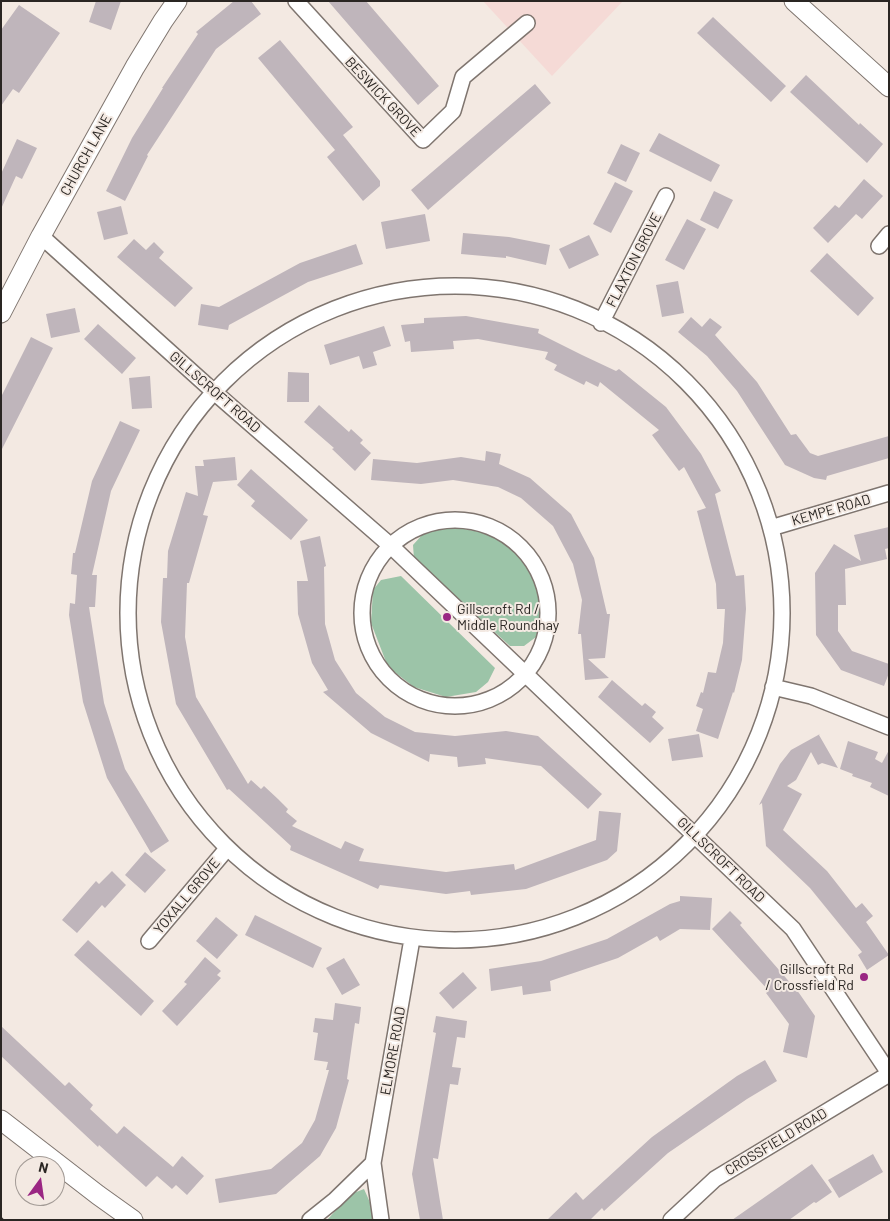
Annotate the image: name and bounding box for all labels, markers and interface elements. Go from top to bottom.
street label: BESWICK GROVE [342,53,424,141]
street label: CHURCH LANE [57,111,115,199]
street label: FLAXTON GROVE [603,210,665,310]
street label: GILLSCROFT ROAD [166,348,264,436]
street label: KEMPE ROAD [790,491,872,529]
place label: Gillscroft Rd / Middle Roundhay [457,601,559,634]
marker: Gillscroft Rd / Middle Roundhay [441,611,453,623]
street label: GILLSCROFT ROAD [674,814,768,906]
street label: YOXALL GROVE [150,855,224,937]
place label: Gillscroft Rd / Crossfield Rd [765,961,854,994]
marker: Gillscroft Rd / Crossfield Rd [858,971,870,983]
street label: ELMORE ROAD [377,1006,409,1096]
street label: CROSSFIELD ROAD [722,1105,830,1179]
north arrow [15,1156,65,1206]
text: N [37,1158,50,1176]

